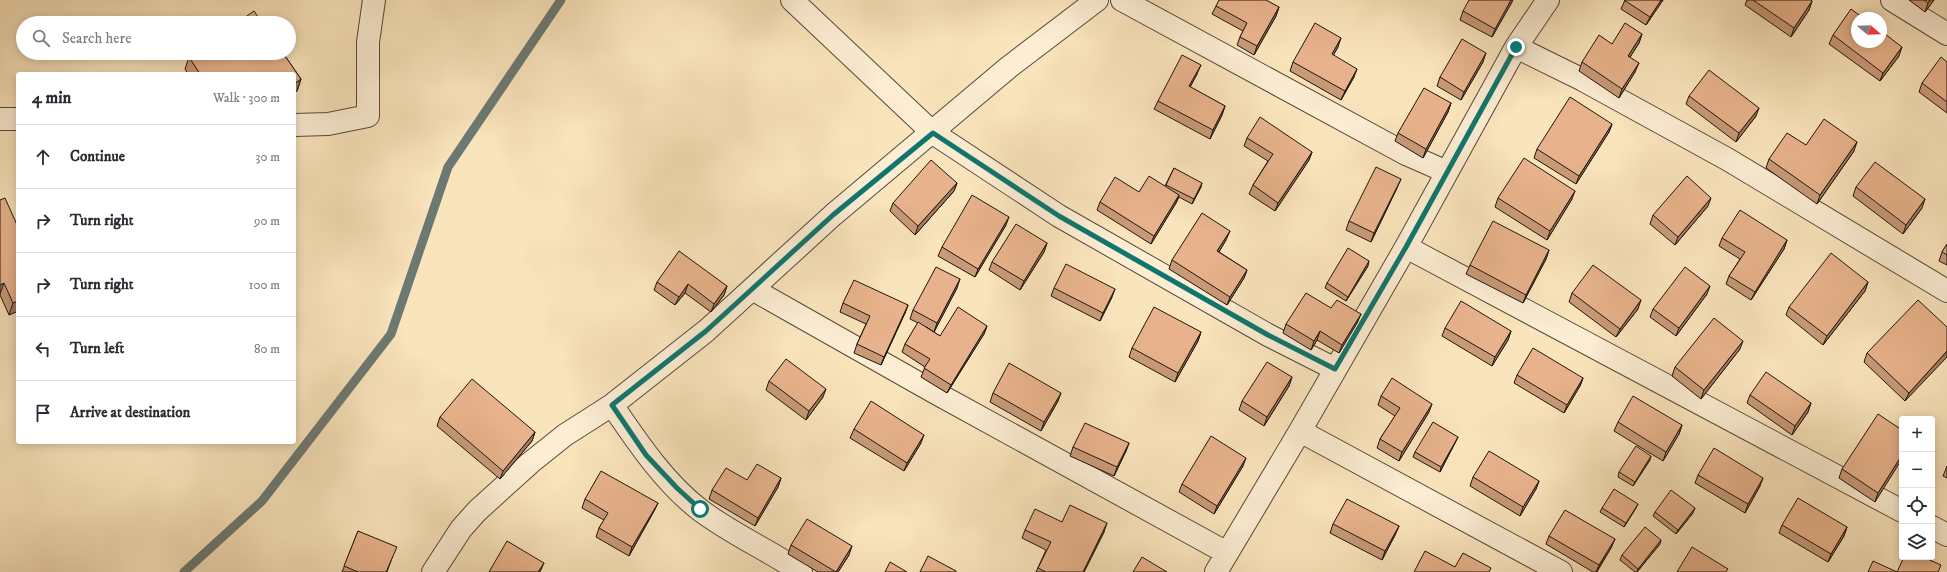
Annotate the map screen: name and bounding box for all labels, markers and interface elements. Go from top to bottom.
north arrow [1851,12,1887,48]
search box [16,16,296,60]
icon: search [30,27,52,49]
text: Search here [62,29,131,48]
route end [1507,38,1525,56]
text: 4 min [32,87,71,109]
text: Walk · 300 m [213,90,280,106]
icon: ahead [32,146,54,168]
text: Continue [70,147,125,166]
text: 30 m [256,149,280,165]
icon: right [32,210,54,232]
text: Turn right [70,211,133,230]
text: 90 m [254,213,280,229]
icon: right [32,274,54,296]
text: Turn right [70,275,133,294]
text: 100 m [249,277,280,293]
icon: left [32,338,54,360]
text: Turn left [70,339,124,358]
text: 80 m [254,341,280,357]
icon: arrive [32,402,54,424]
text: Arrive at destination [70,403,190,422]
map controls [1899,416,1935,560]
button: + [1899,416,1935,452]
button: − [1899,452,1935,488]
button: locate [1899,488,1935,524]
route start [691,500,709,518]
button: layers [1899,524,1935,560]

